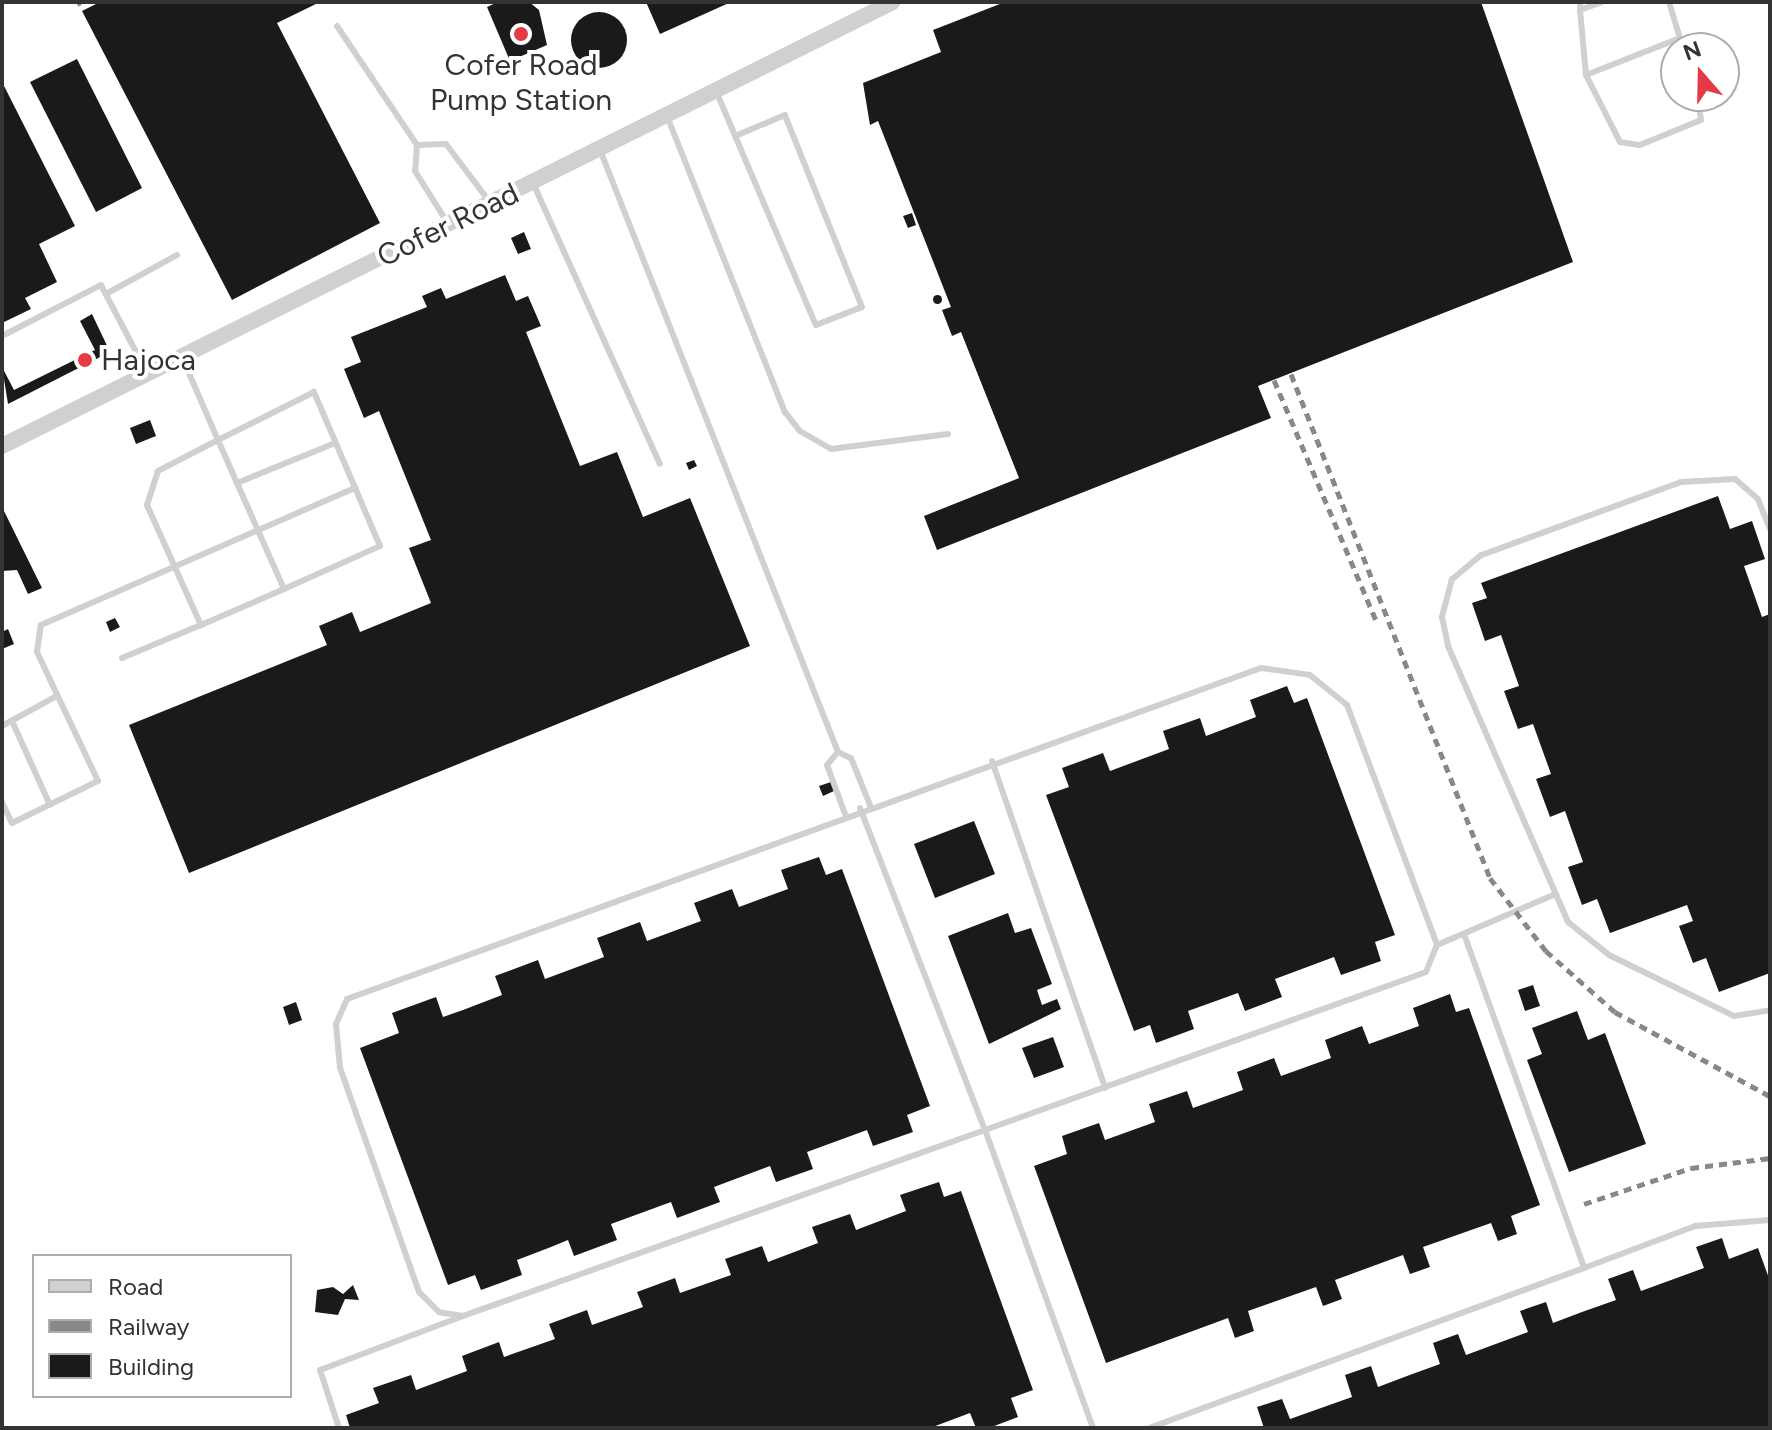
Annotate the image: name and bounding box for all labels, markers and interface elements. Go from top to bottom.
marker: Cofer Road Pump Station [512,25,530,43]
north arrow [1660,32,1740,112]
text: N [1680,35,1705,66]
place label: Cofer Road Pump Station [430,47,612,118]
street label: Cofer Road [371,175,525,275]
place label: Hajoca [101,342,196,378]
marker: Hajoca [76,351,94,369]
legend [32,1254,292,1398]
text: Road [108,1272,163,1301]
text: Railway [108,1312,189,1341]
text: Building [108,1352,194,1381]

